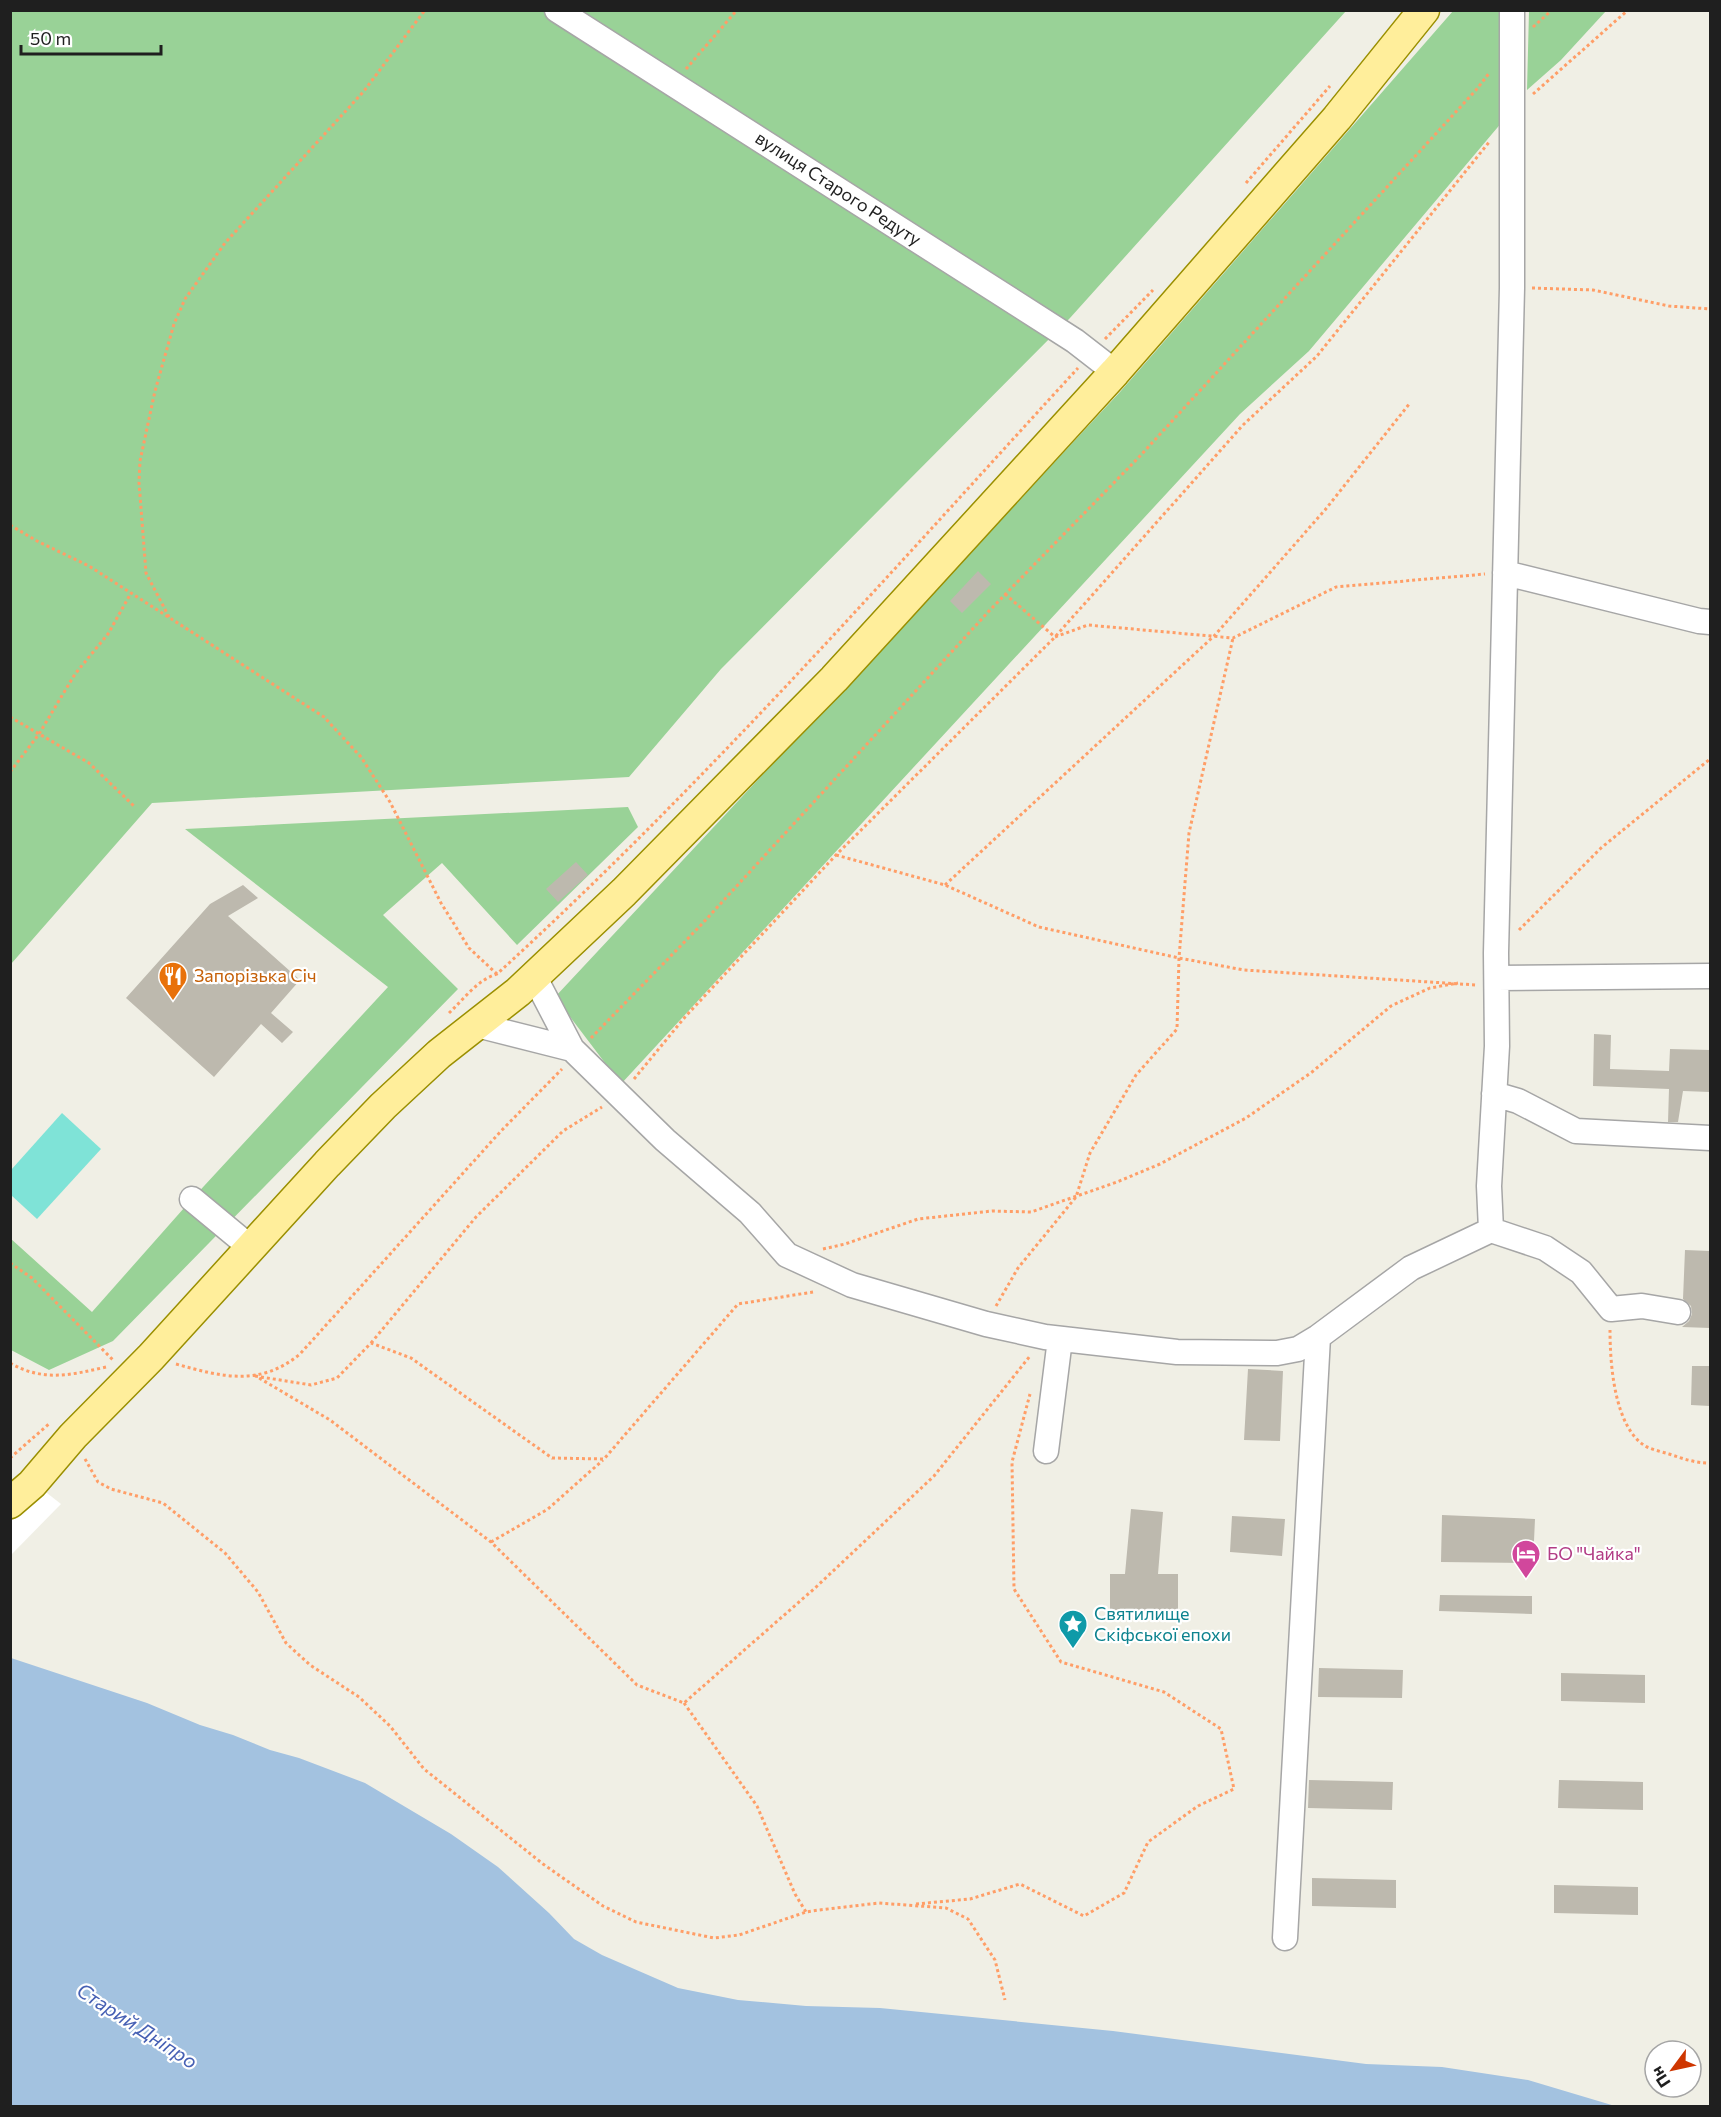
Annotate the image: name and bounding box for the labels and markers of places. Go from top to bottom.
restaurant icon: Запорізька Січ [157,960,189,1002]
place label: Запорізька Січ [194,964,317,986]
hotel icon: БО "Чайка" [1510,1538,1542,1580]
place label: БО "Чайка" [1547,1542,1641,1564]
place label: Святилище Скіфської епохи [1094,1602,1231,1645]
place icon: Святилище Скіфської епохи [1057,1608,1089,1650]

